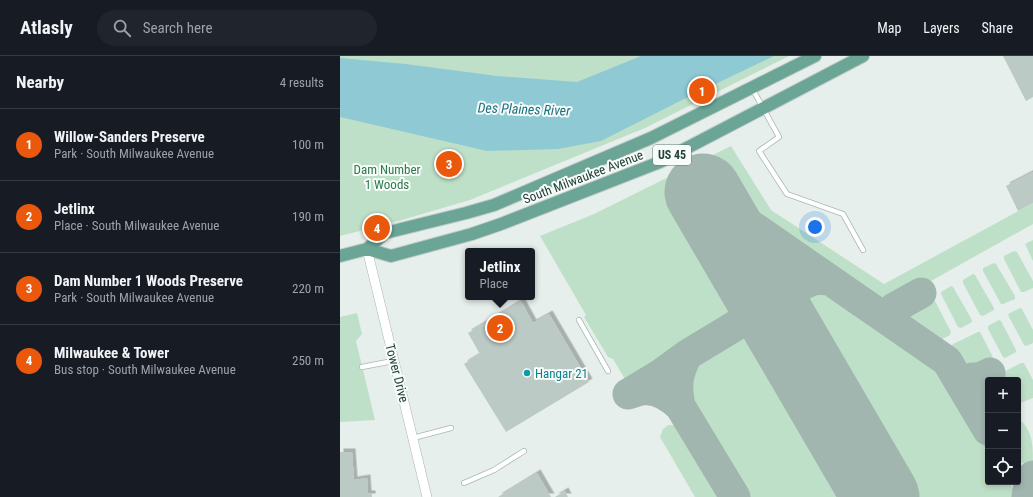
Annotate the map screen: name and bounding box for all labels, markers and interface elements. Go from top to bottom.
search box [97,10,377,46]
text: Atlasly [20,16,73,39]
icon: search [111,17,133,39]
text: Search here [143,19,212,37]
text: Map [877,20,901,36]
text: Layers [923,20,960,36]
text: Share [982,20,1013,36]
text: Nearby [16,72,64,92]
text: 4 results [280,75,324,90]
pin: 1 [689,76,715,106]
water label: Des Plaines River [477,99,571,119]
text: Willow-Sanders Preserve [54,128,205,146]
text: 1 [26,137,32,152]
text: 100 m [292,137,324,152]
road number: US 45 [653,145,691,165]
text: Park · South Milwaukee Avenue [54,146,214,161]
street label: South Milwaukee Avenue [521,147,645,207]
pin: 3 [436,149,462,179]
park label: Dam Number 1 Woods [353,162,421,192]
text: Jetlinx [54,200,95,218]
text: 2 [26,209,32,224]
text: 190 m [292,209,324,224]
pin: 4 [364,213,390,243]
your location [805,217,825,237]
text: Place · South Milwaukee Avenue [54,218,219,233]
popup [465,248,535,300]
text: Jetlinx [480,258,520,276]
text: Dam Number 1 Woods Preserve [54,272,243,290]
text: Place [480,276,508,291]
text: 3 [26,281,32,296]
text: 220 m [292,281,324,296]
text: Park · South Milwaukee Avenue [54,290,214,305]
pin: 2 [487,313,513,343]
street label: Tower Drive [382,342,412,404]
text: Milwaukee & Tower [54,344,169,362]
text: 4 [26,353,32,368]
text: 250 m [292,353,324,368]
text: Bus stop · South Milwaukee Avenue [54,362,236,377]
place label: Hangar 21 [535,366,588,381]
marker: Hangar 21 [522,368,532,378]
map controls [985,377,1021,485]
button: + [985,377,1021,413]
button: − [985,413,1021,449]
button: locate [985,449,1021,485]

